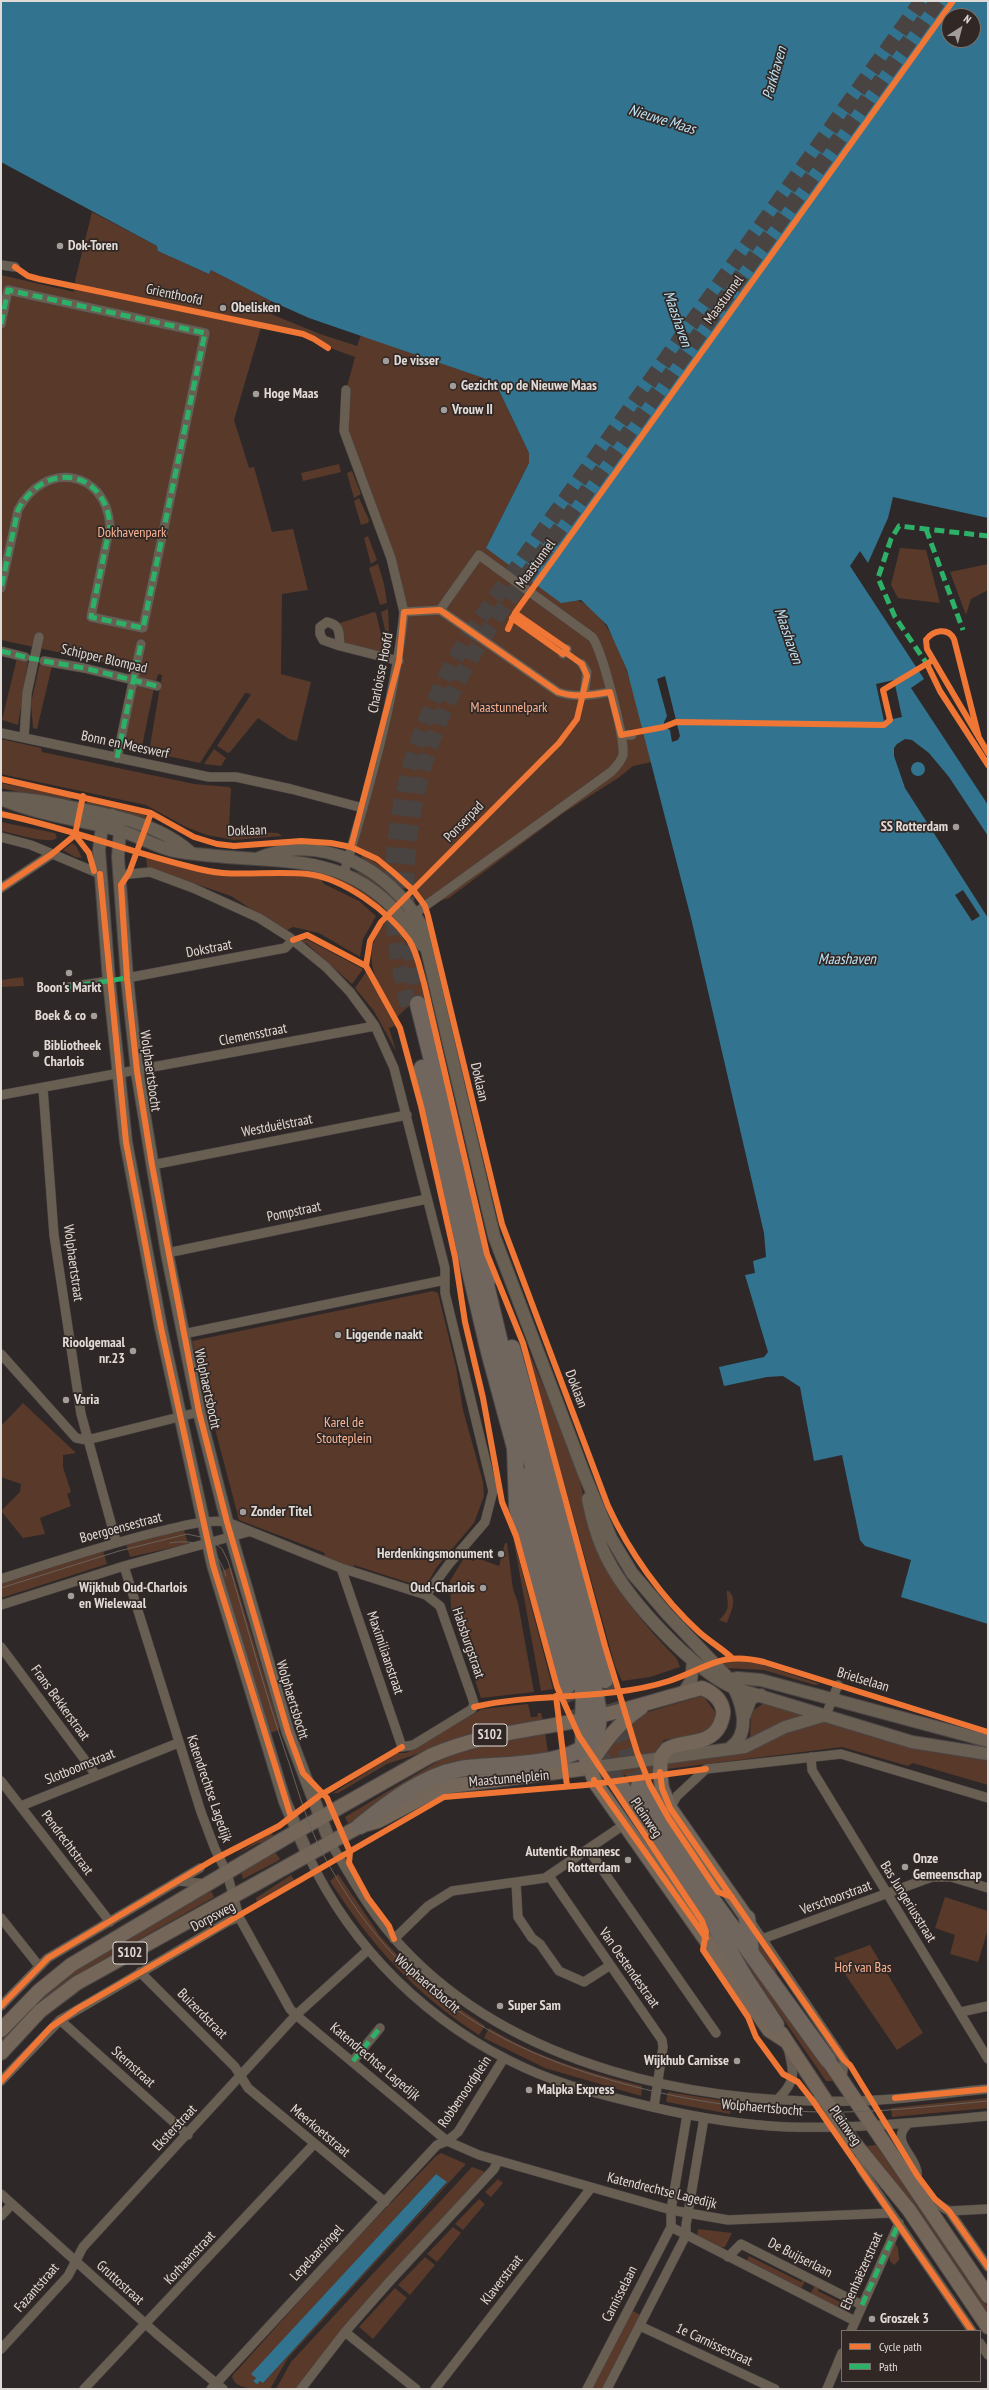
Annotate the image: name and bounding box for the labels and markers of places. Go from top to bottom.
place label: Dok-Toren [68,238,118,254]
marker: Dok-Toren [55,241,65,251]
place label: Obelisken [231,300,280,316]
marker: Obelisken [218,303,228,313]
place label: De visser [394,353,439,369]
marker: De visser [381,356,391,366]
place label: Gezicht op de Nieuwe Maas [461,378,597,394]
marker: Gezicht op de Nieuwe Maas [448,381,458,391]
place label: Hoge Maas [264,386,319,402]
marker: Hoge Maas [251,389,261,399]
place label: Vrouw II [452,402,493,418]
marker: Vrouw II [439,405,449,415]
place label: SS Rotterdam [881,819,948,835]
marker: SS Rotterdam [951,822,961,832]
marker: Boon's Markt [64,968,74,978]
place label: Boon's Markt [37,980,101,996]
place label: Boek & co [35,1008,86,1024]
marker: Boek & co [89,1011,99,1021]
place label: Bibliotheek Charlois [44,1038,101,1070]
marker: Bibliotheek Charlois [31,1049,41,1059]
place label: Liggende naakt [346,1327,423,1343]
marker: Liggende naakt [333,1330,343,1340]
place label: Rioolgemaal nr.23 [63,1335,125,1368]
marker: Rioolgemaal nr.23 [128,1346,138,1356]
place label: Varia [74,1392,99,1408]
marker: Varia [61,1395,71,1405]
place label: Zonder Titel [251,1504,312,1520]
marker: Zonder Titel [238,1507,248,1517]
place label: Herdenkingsmonument [377,1546,493,1562]
marker: Herdenkingsmonument [496,1549,506,1559]
place label: Wijkhub Oud-Charlois en Wielewaal [79,1580,187,1612]
place label: Oud-Charlois [410,1580,475,1596]
marker: Oud-Charlois [478,1583,488,1593]
marker: Wijkhub Oud-Charlois en Wielewaal [66,1591,76,1601]
place label: Autentic Romanesc Rotterdam [526,1844,620,1876]
place label: Onze Gemeenschap [913,1851,982,1884]
marker: Autentic Romanesc Rotterdam [623,1855,633,1865]
marker: Onze Gemeenschap [900,1862,910,1872]
place label: Super Sam [508,1998,561,2014]
marker: Super Sam [495,2001,505,2011]
place label: Wijkhub Carnisse [644,2053,729,2069]
marker: Wijkhub Carnisse [732,2056,742,2066]
place label: Malpka Express [537,2082,614,2098]
marker: Malpka Express [524,2085,534,2095]
place label: Groszek 3 [880,2311,929,2327]
marker: Groszek 3 [867,2314,877,2324]

